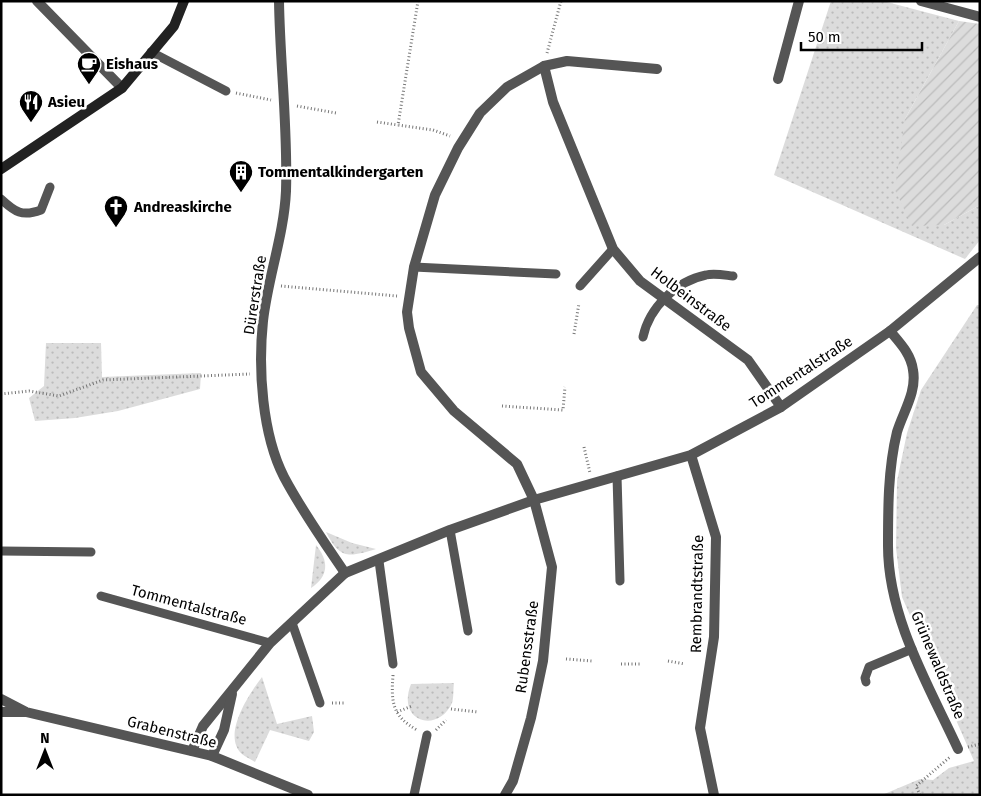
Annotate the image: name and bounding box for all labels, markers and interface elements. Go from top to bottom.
scale bar [801,20,922,52]
text: 50 m [808,28,841,46]
cafe icon: Eishaus [76,51,102,85]
place label: Eishaus [106,55,158,73]
restaurant icon: Asieu [18,89,44,123]
place label: Asieu [47,93,85,111]
building icon: Tommentalkindergarten [228,159,254,193]
place label: Tommentalkindergarten [258,163,423,181]
church icon: Andreaskirche [103,194,129,228]
place label: Andreaskirche [133,198,232,216]
street label: Dürerstraße [240,254,270,336]
street label: Holbeinstraße [647,263,735,335]
street label: Tommentalstraße [746,332,856,412]
street label: Rembrandtstraße [687,535,707,653]
street label: Tommentalstraße [129,581,249,629]
street label: Rubensstraße [512,599,542,695]
street label: Grünewaldstraße [907,608,969,722]
street label: Grabenstraße [125,712,219,752]
north arrow [20,726,70,776]
text: N [40,730,50,747]

